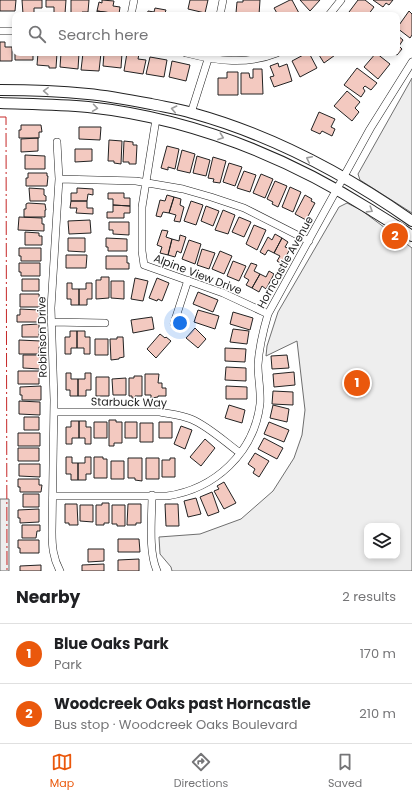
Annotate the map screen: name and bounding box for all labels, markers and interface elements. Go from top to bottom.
search box [12,12,400,56]
icon: search [26,23,48,45]
text: Search here [58,24,148,45]
one-way arrow [43,87,49,95]
one-way arrow [92,103,98,112]
one-way arrow [171,106,177,114]
one-way arrow [218,133,225,141]
one-way arrow [306,156,313,164]
one-way arrow [366,205,373,212]
street label: Horncastle Avenue [253,213,317,311]
pin: 2 [382,221,408,251]
street label: Alpine View Drive [151,250,245,298]
street label: Robinson Drive [33,296,51,378]
your location [170,313,190,333]
pin: 1 [344,368,370,398]
street label: Starbuck Way [91,393,168,411]
map controls [364,523,400,559]
button: layers [364,523,400,559]
text: Nearby [16,585,80,609]
text: 2 results [342,587,396,606]
text: Blue Oaks Park [54,633,169,654]
text: 1 [27,644,31,663]
text: 170 m [360,644,396,663]
text: Park [54,655,82,674]
text: Woodcreek Oaks past Horncastle [54,693,311,714]
text: 2 [25,704,33,723]
text: 210 m [359,704,396,723]
text: Bus stop · Woodcreek Oaks Boulevard [54,715,298,734]
tab: Map [50,751,74,792]
tab: Directions [174,751,228,792]
tab: Saved [328,751,362,792]

